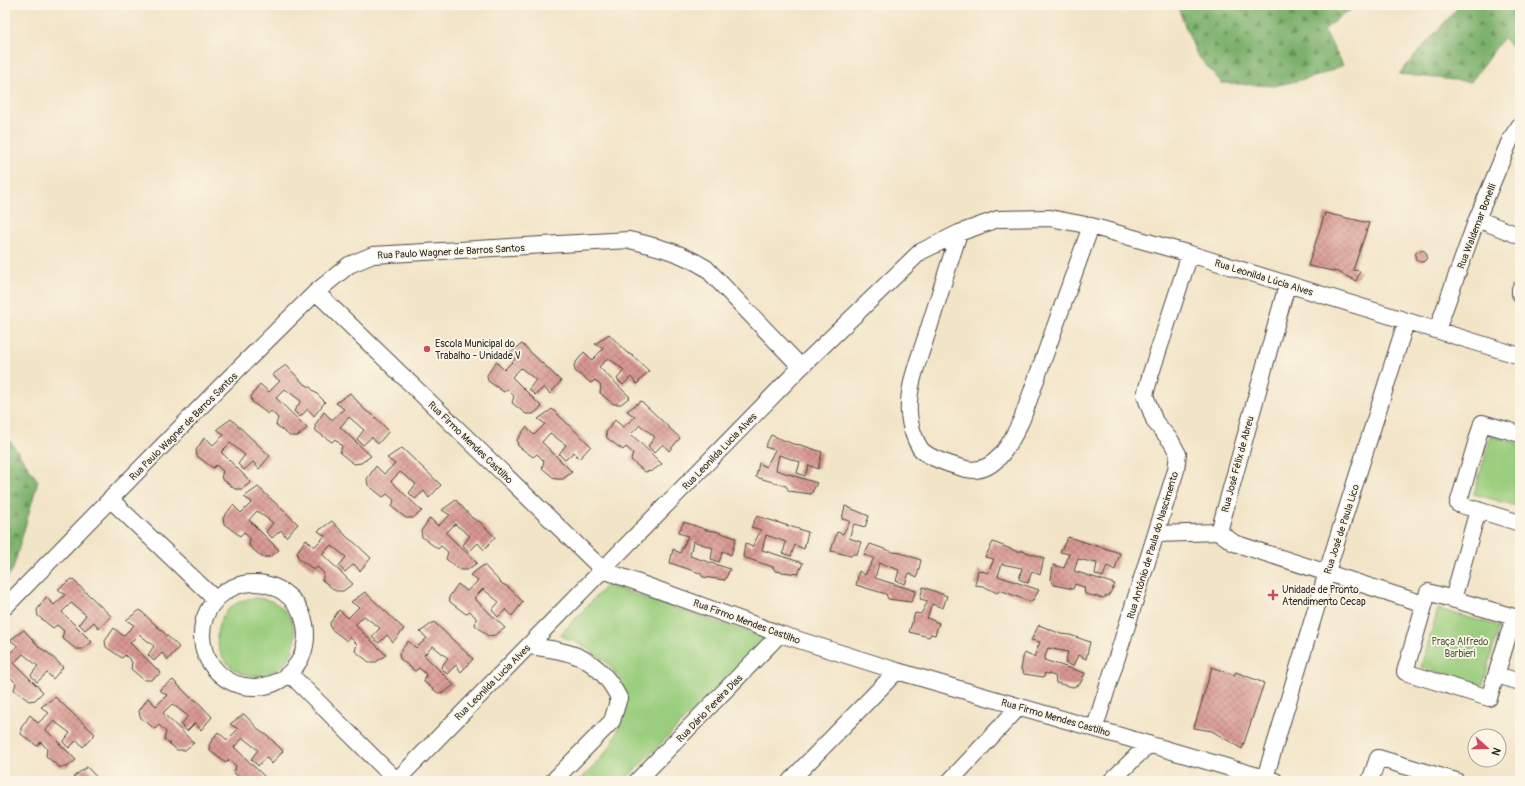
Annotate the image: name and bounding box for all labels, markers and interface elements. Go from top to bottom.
street label: Rua Waldemar Bonelli [1455,182,1499,271]
street label: Rua Paulo Wagner de Barros Santos [377,242,526,262]
street label: Rua Leonilda Lúcia Alves [1213,257,1315,299]
place label: Escola Municipal do Trabalho - Unidade V [435,338,521,362]
marker: Escola Municipal do Trabalho - Unidade V [422,344,432,354]
street label: Rua Paulo Wagner de Barros Santos [127,370,241,483]
street label: Rua Firmo Mendes Castilho [425,399,516,487]
street label: Rua Leonilda Lucia Alves [680,410,760,493]
street label: Rua José Félix de Abreu [1219,415,1257,514]
street label: Rua Antônio de Paula do Nascimento [1125,470,1181,620]
street label: Rua José de Paula Lico [1322,482,1362,576]
place label: Unidade de Pronto Atendimento Cecap [1282,584,1366,608]
marker: Unidade de Pronto Atendimento Cecap [1267,589,1279,601]
street label: Rua Firmo Mendes Castilho [691,597,802,647]
park label: Praça Alfredo Barbieri [1432,636,1489,660]
street label: Rua Leonilda Lucia Alves [452,642,533,723]
street label: Rua Dário Pereira Dias [674,672,746,745]
street label: Rua Firmo Mendes Castilho [1000,697,1112,739]
north arrow [1467,728,1507,768]
text: N [1488,746,1503,758]

